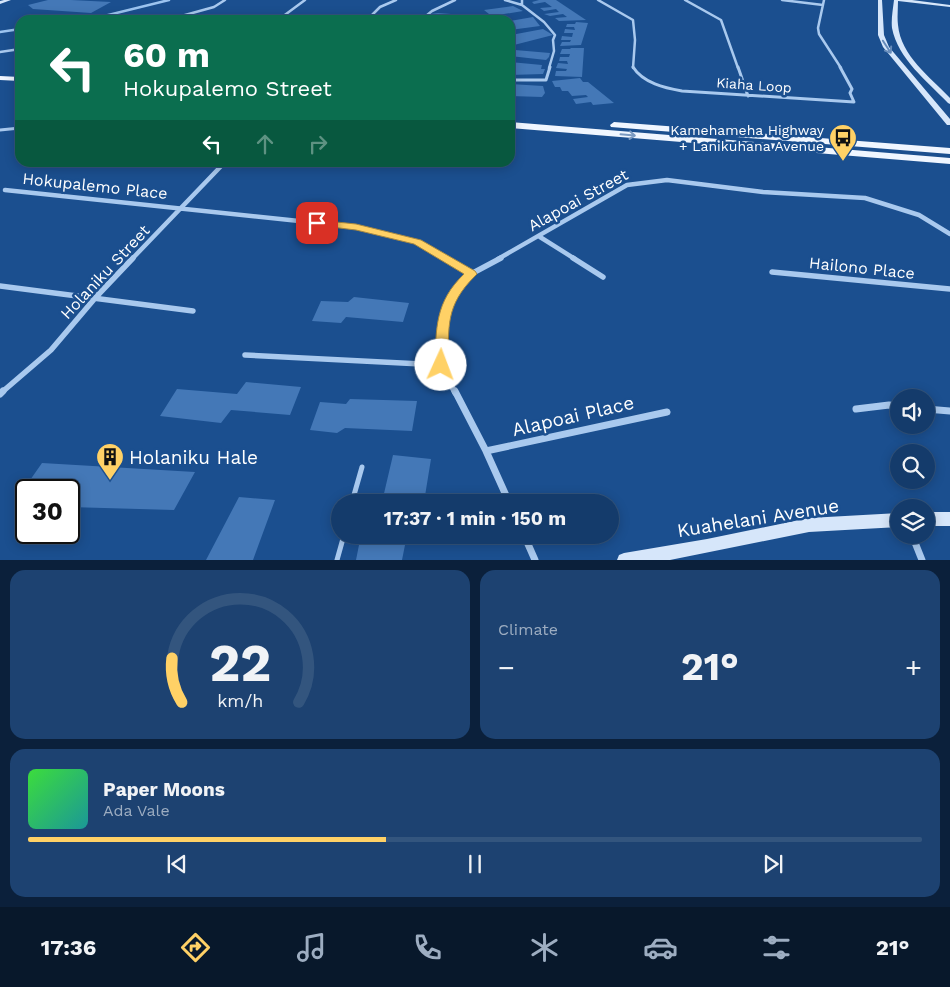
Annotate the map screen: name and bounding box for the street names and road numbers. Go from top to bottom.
street label: Kiaha Loop [716,74,792,96]
street label: Alapoai Street [525,165,631,235]
street label: Hokupalemo Place [22,169,168,203]
street label: Holaniku Street [56,221,154,323]
street label: Hailono Place [808,253,916,283]
street label: Alapoai Place [510,391,636,441]
street label: Kuahelani Avenue [675,494,841,542]

